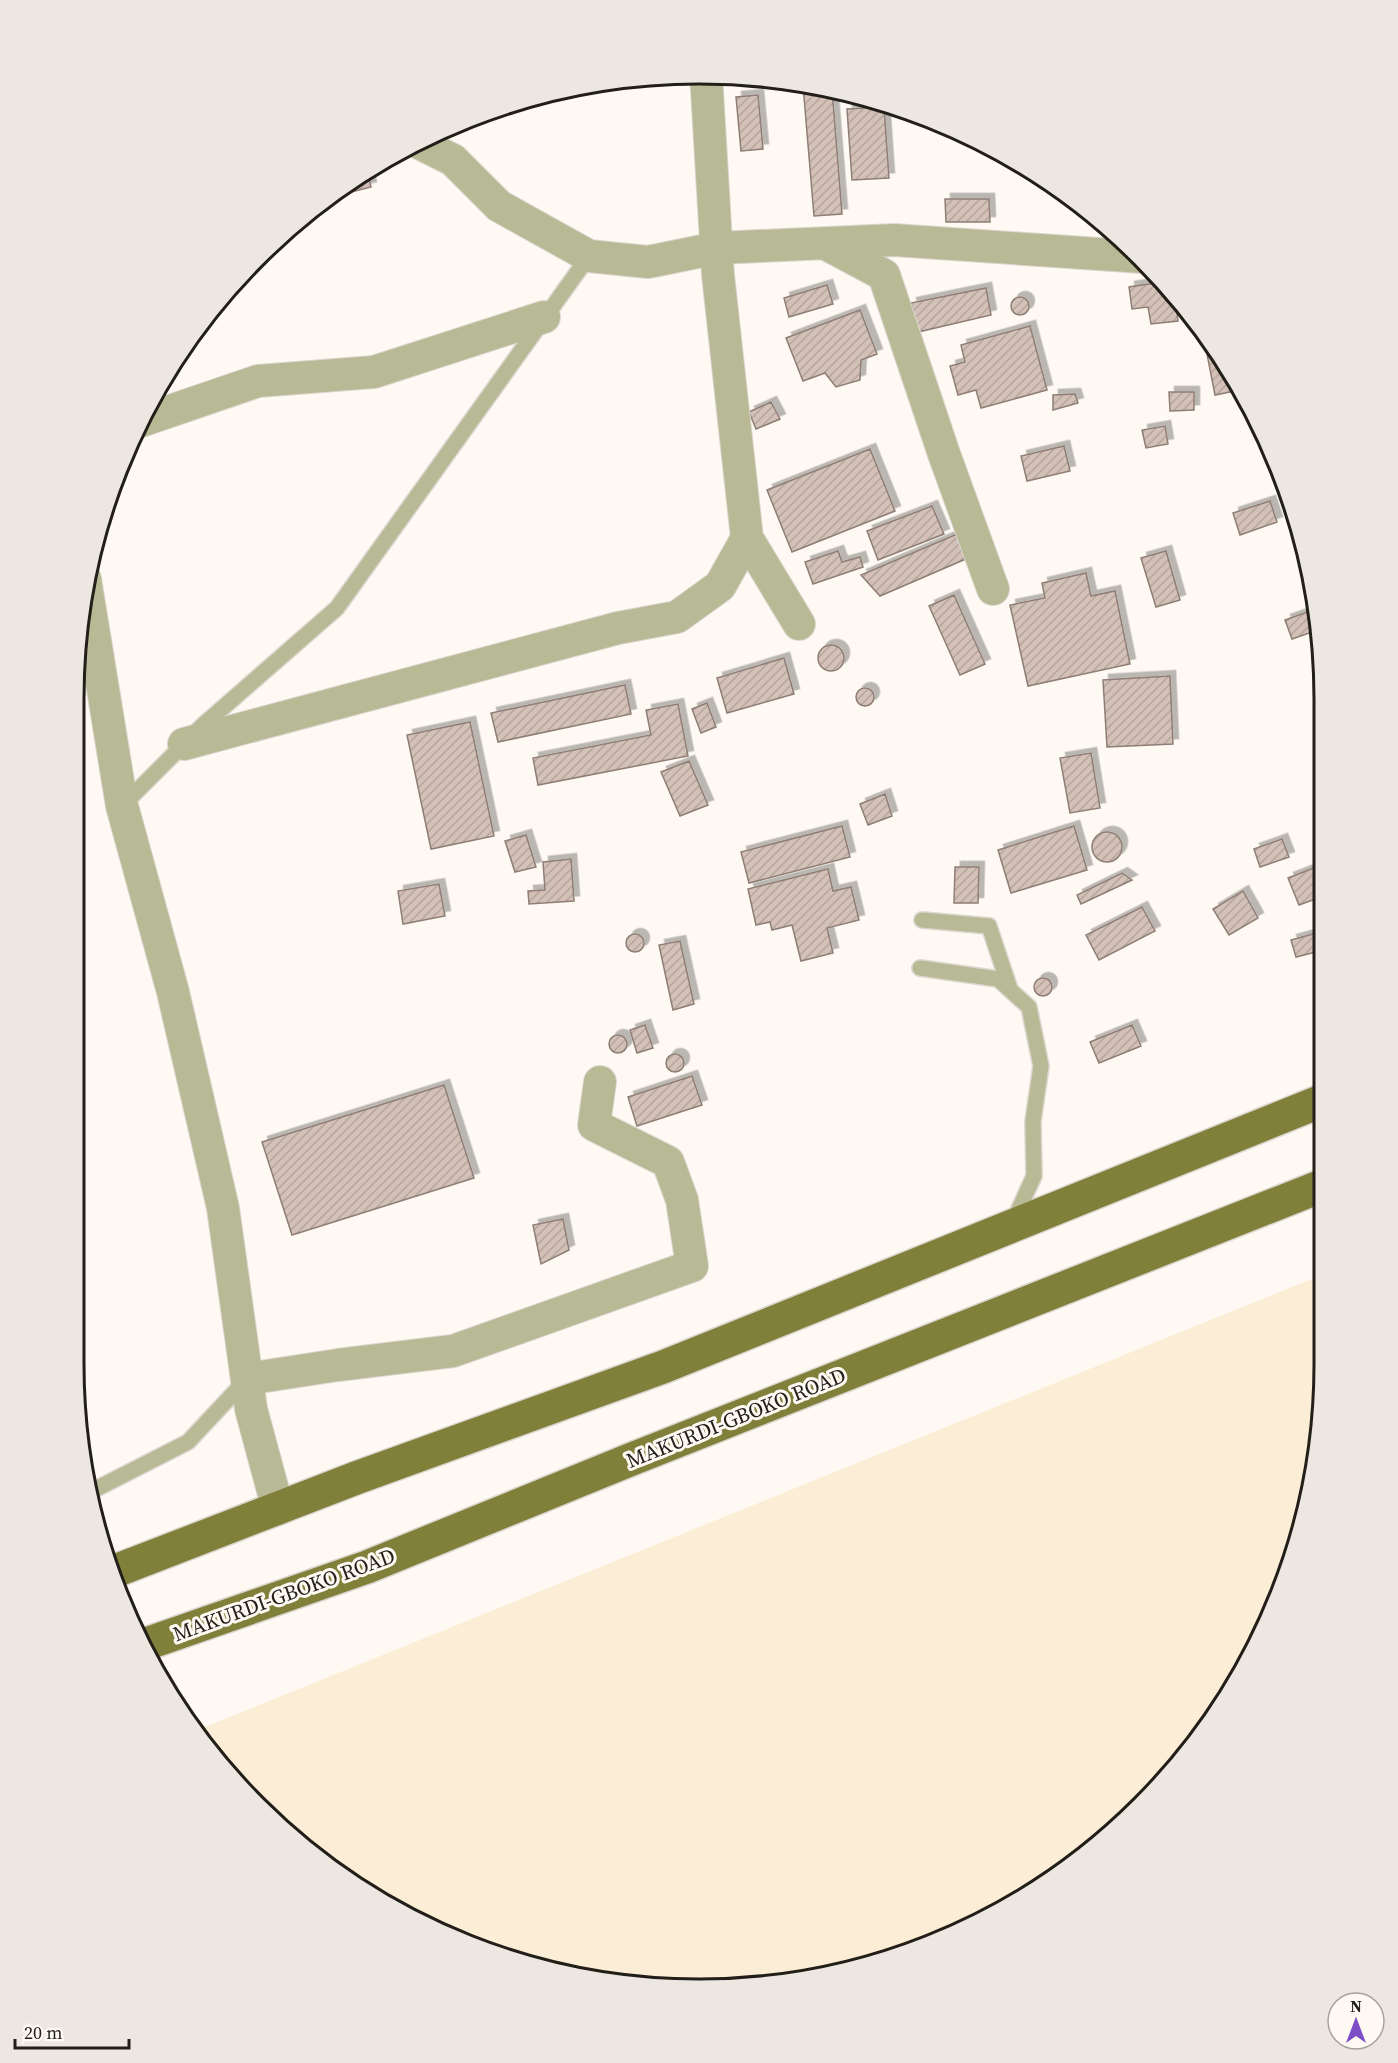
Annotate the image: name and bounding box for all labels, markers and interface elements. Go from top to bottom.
street label: MAKURDI-GBOKO ROAD [622,1360,850,1475]
street label: MAKURDI-GBOKO ROAD [169,1541,399,1648]
north arrow [1326,1991,1386,2051]
text: N [1350,1995,1362,2017]
scale bar [15,2012,129,2050]
text: 20 m [24,2020,62,2045]

